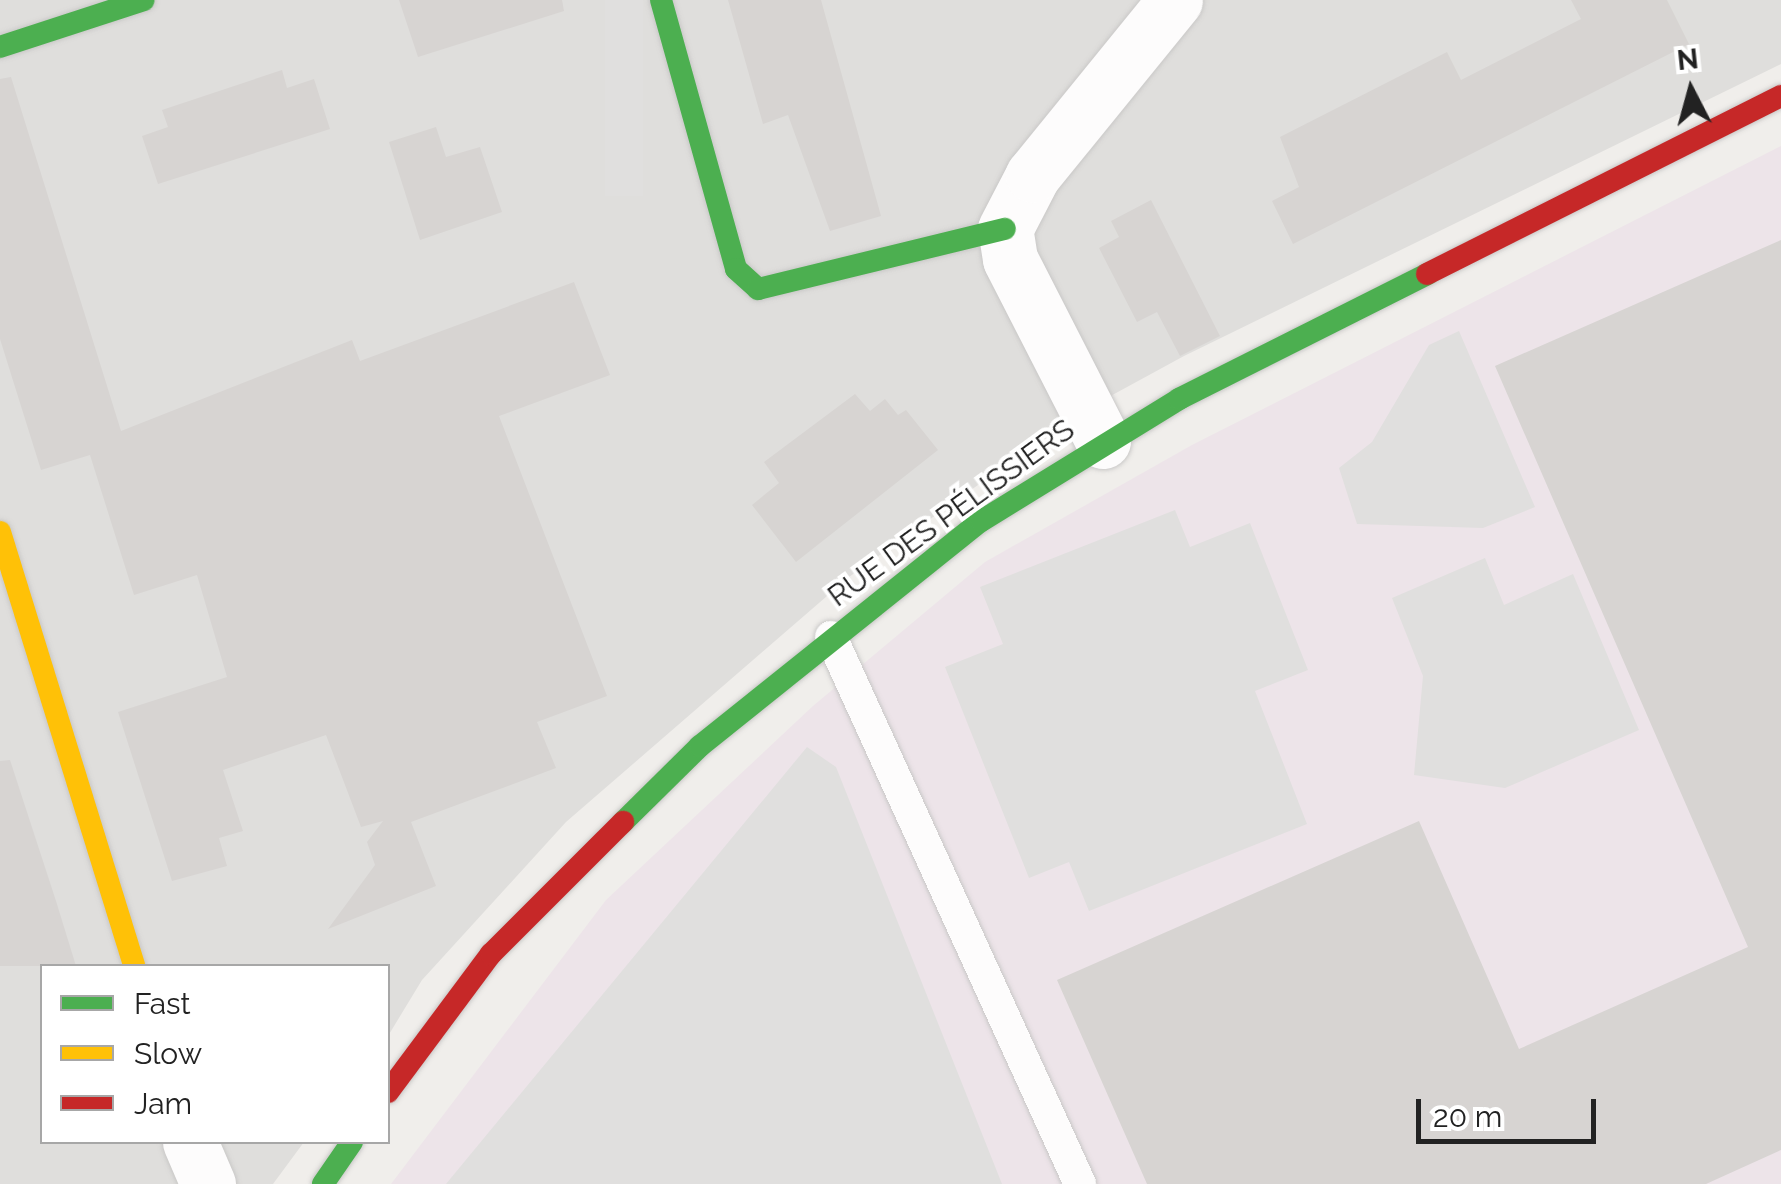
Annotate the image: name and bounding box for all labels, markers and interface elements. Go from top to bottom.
north arrow [1641,40,1741,140]
text: N [1675,42,1700,77]
street label: RUE DES PÉLISSIERS [821,412,1081,614]
legend [40,964,390,1144]
text: Fast [134,986,191,1021]
text: Slow [134,1036,202,1071]
scale bar [1421,1079,1601,1141]
text: Jam [134,1086,192,1121]
text: 20 m [1433,1099,1502,1134]

